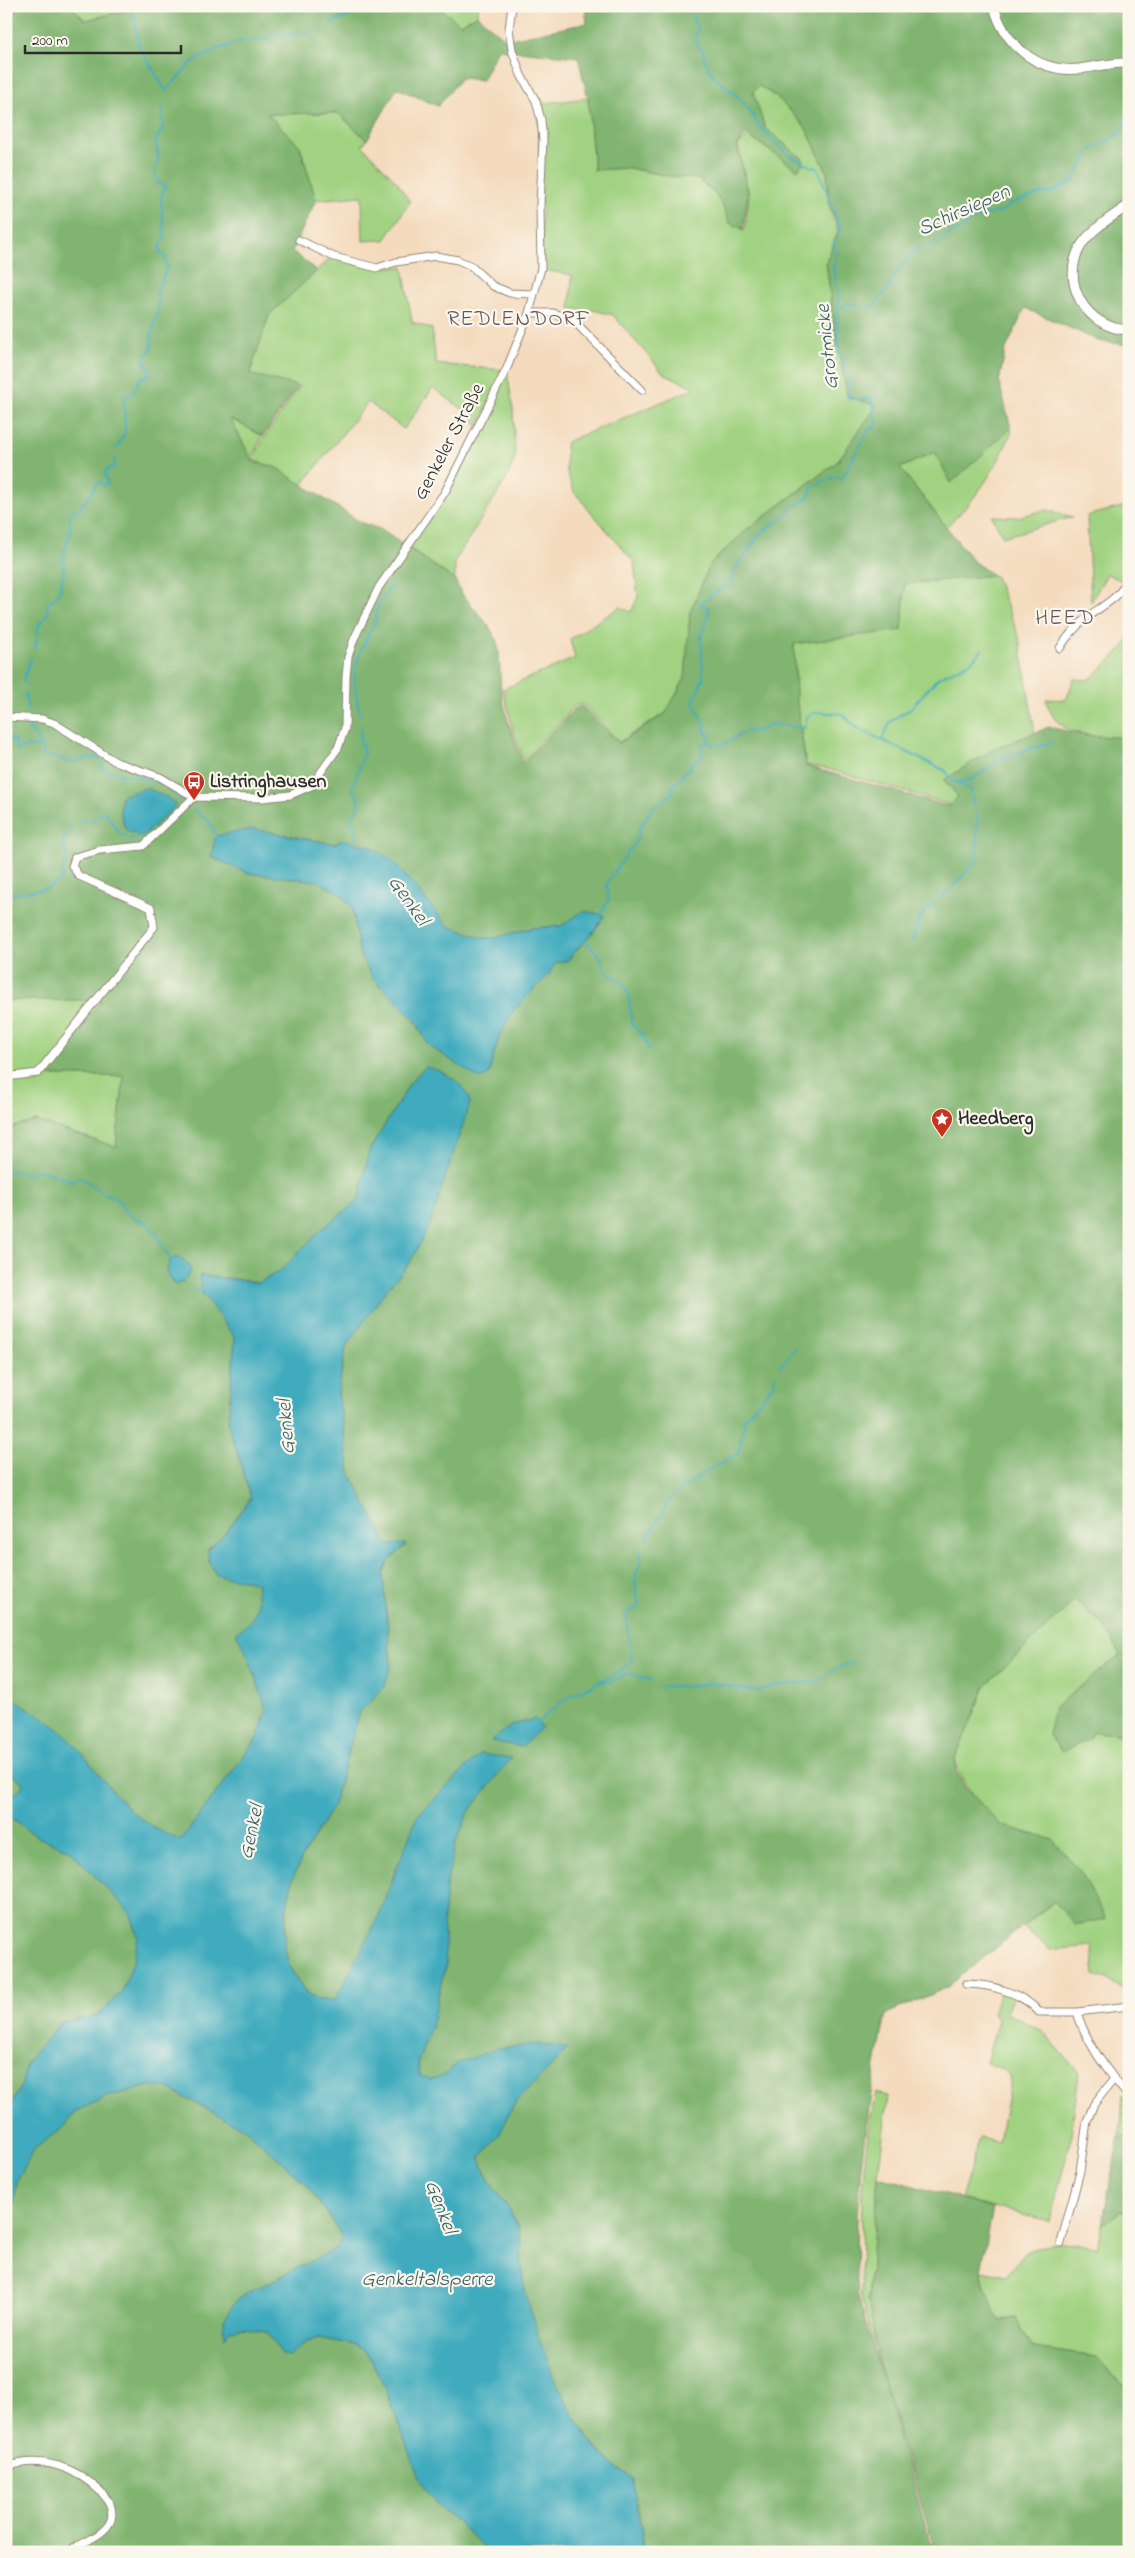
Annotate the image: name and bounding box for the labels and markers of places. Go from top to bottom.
place label: Listringhausen [210,768,327,798]
bus stop icon: Listringhausen [182,770,206,801]
place label: Heedberg [958,1105,1034,1135]
place icon: Heedberg [930,1107,954,1138]

